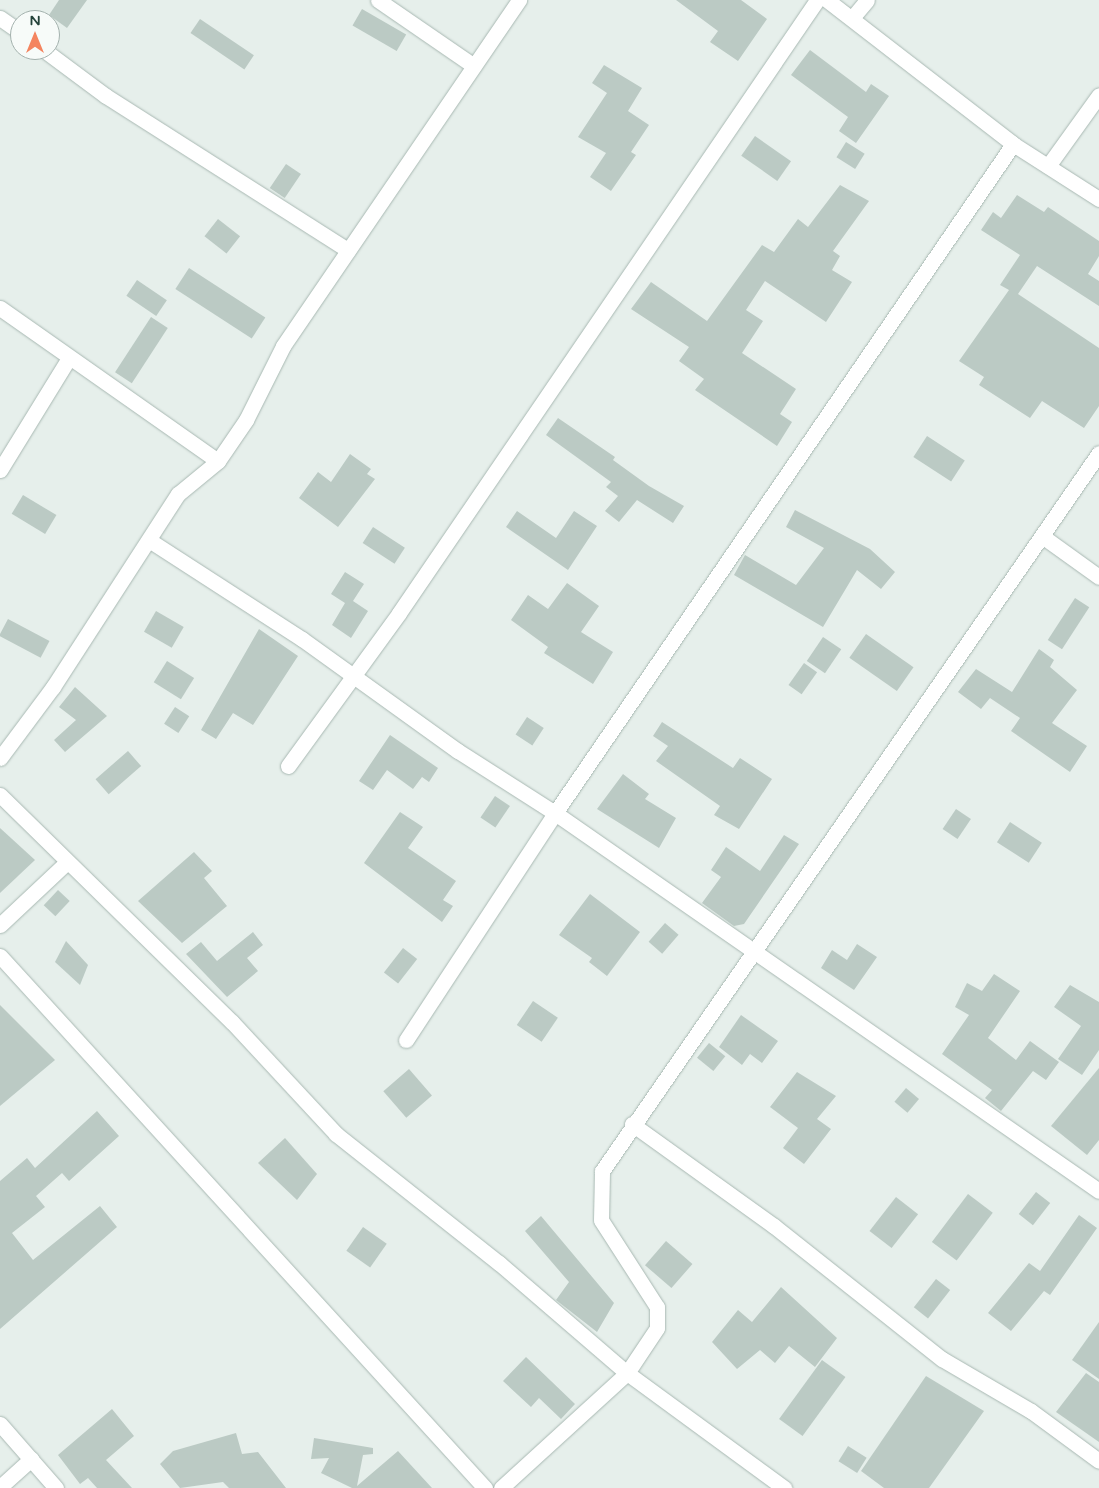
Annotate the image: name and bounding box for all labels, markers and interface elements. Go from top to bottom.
north arrow [10,10,60,60]
text: N [29,12,41,29]

